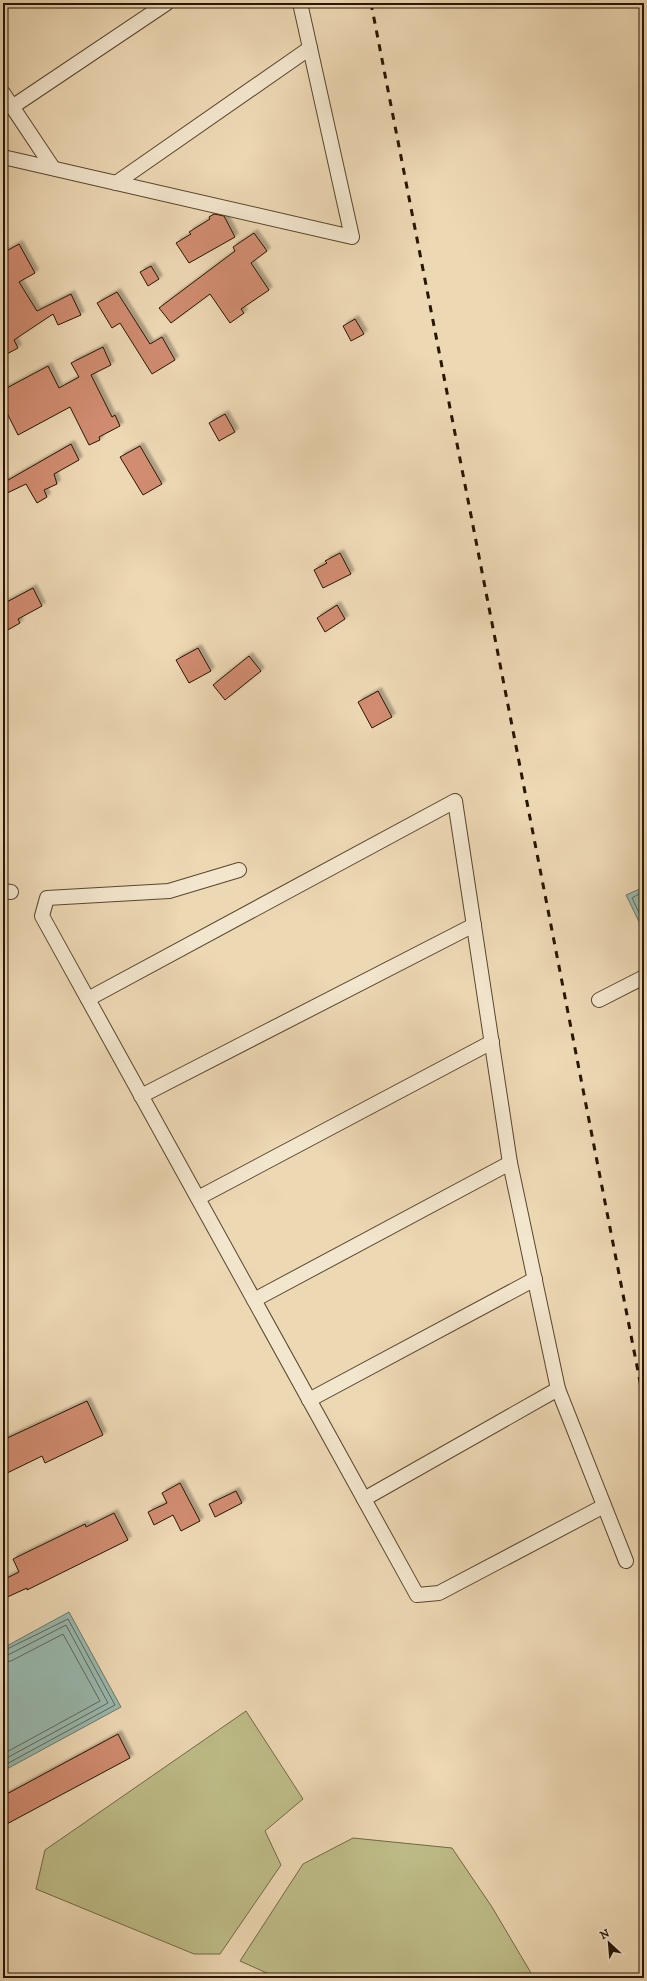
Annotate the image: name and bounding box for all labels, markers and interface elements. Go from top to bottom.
north arrow [589,1923,629,1963]
text: N [598,1927,612,1943]

